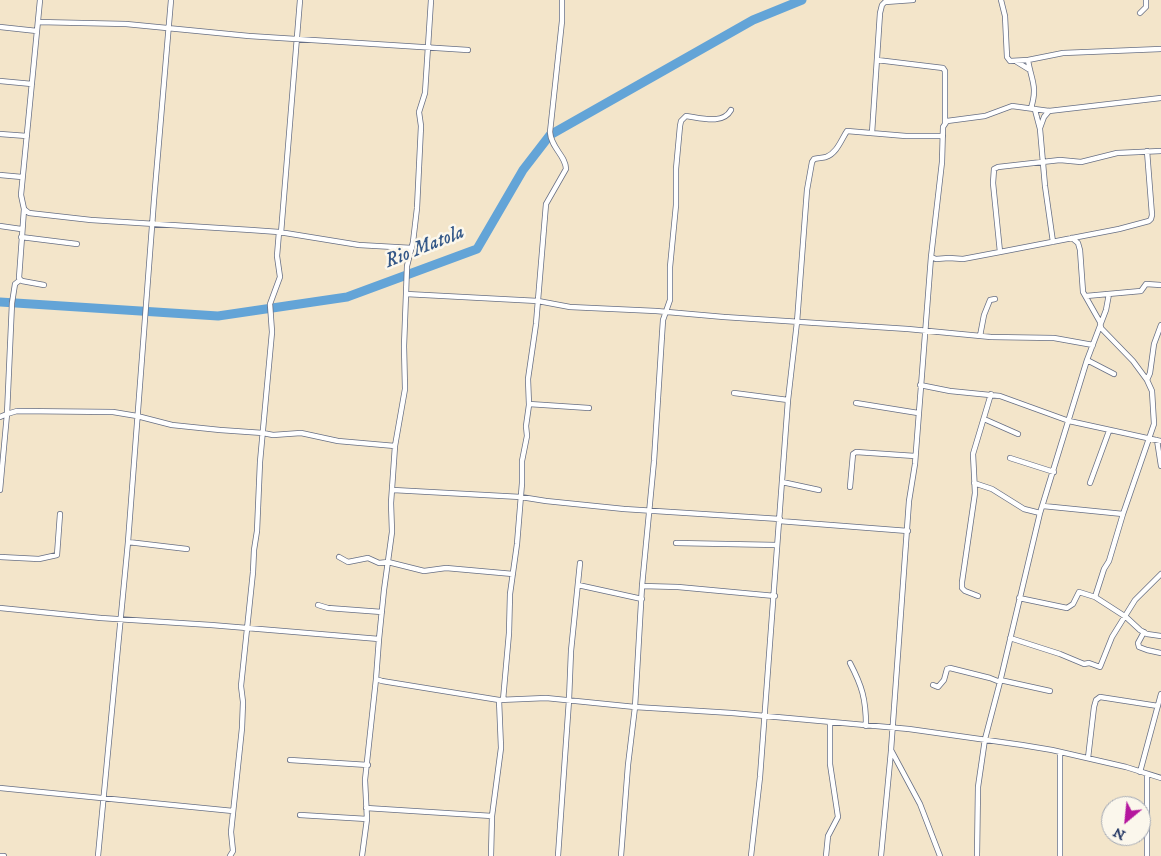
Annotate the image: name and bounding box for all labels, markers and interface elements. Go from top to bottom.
water label: Rio Matola [382,221,468,275]
north arrow [1101,796,1151,846]
text: N [1110,823,1129,844]

